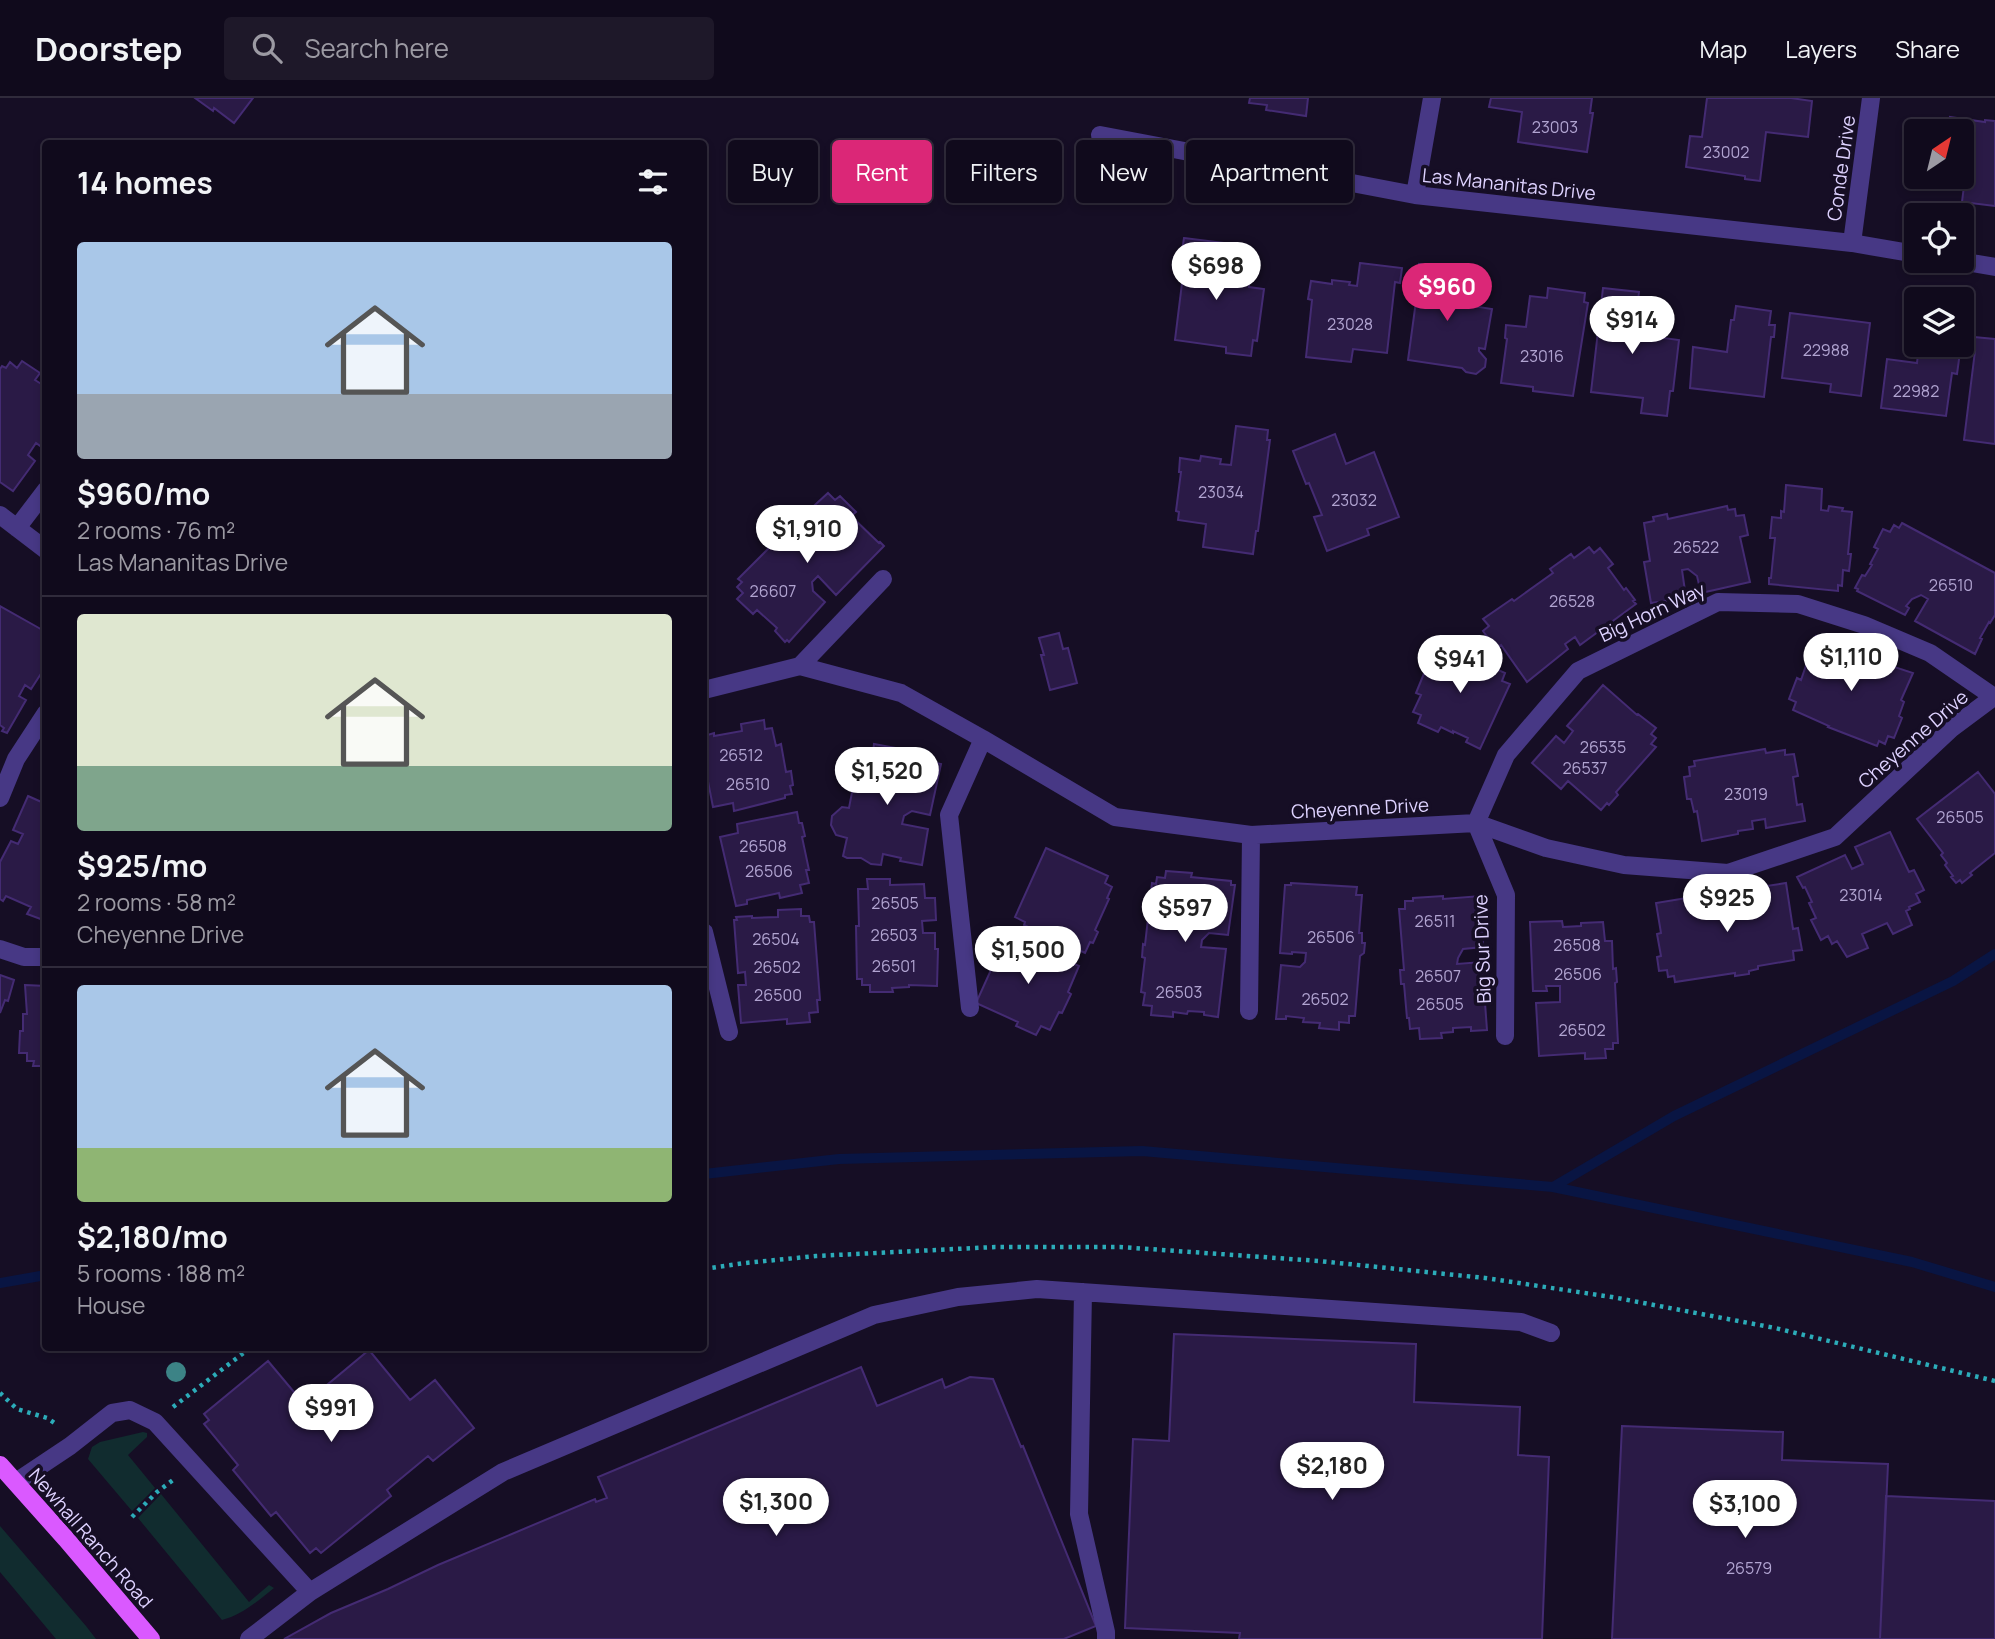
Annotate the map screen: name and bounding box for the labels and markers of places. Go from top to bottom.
pin: $698 [1175,242,1257,302]
pin: $960 [1406,264,1488,323]
pin: $914 [1591,296,1673,356]
pin: $1,910 [750,505,864,565]
pin: $1,110 [1794,634,1908,693]
pin: $941 [1419,636,1501,695]
pin: $1,520 [830,748,944,807]
pin: $925 [1686,874,1768,934]
pin: $597 [1144,884,1226,944]
pin: $1,500 [971,926,1085,986]
pin: $991 [290,1384,372,1444]
pin: $2,180 [1275,1442,1389,1502]
pin: $1,300 [719,1478,833,1538]
pin: $3,100 [1688,1480,1802,1540]

